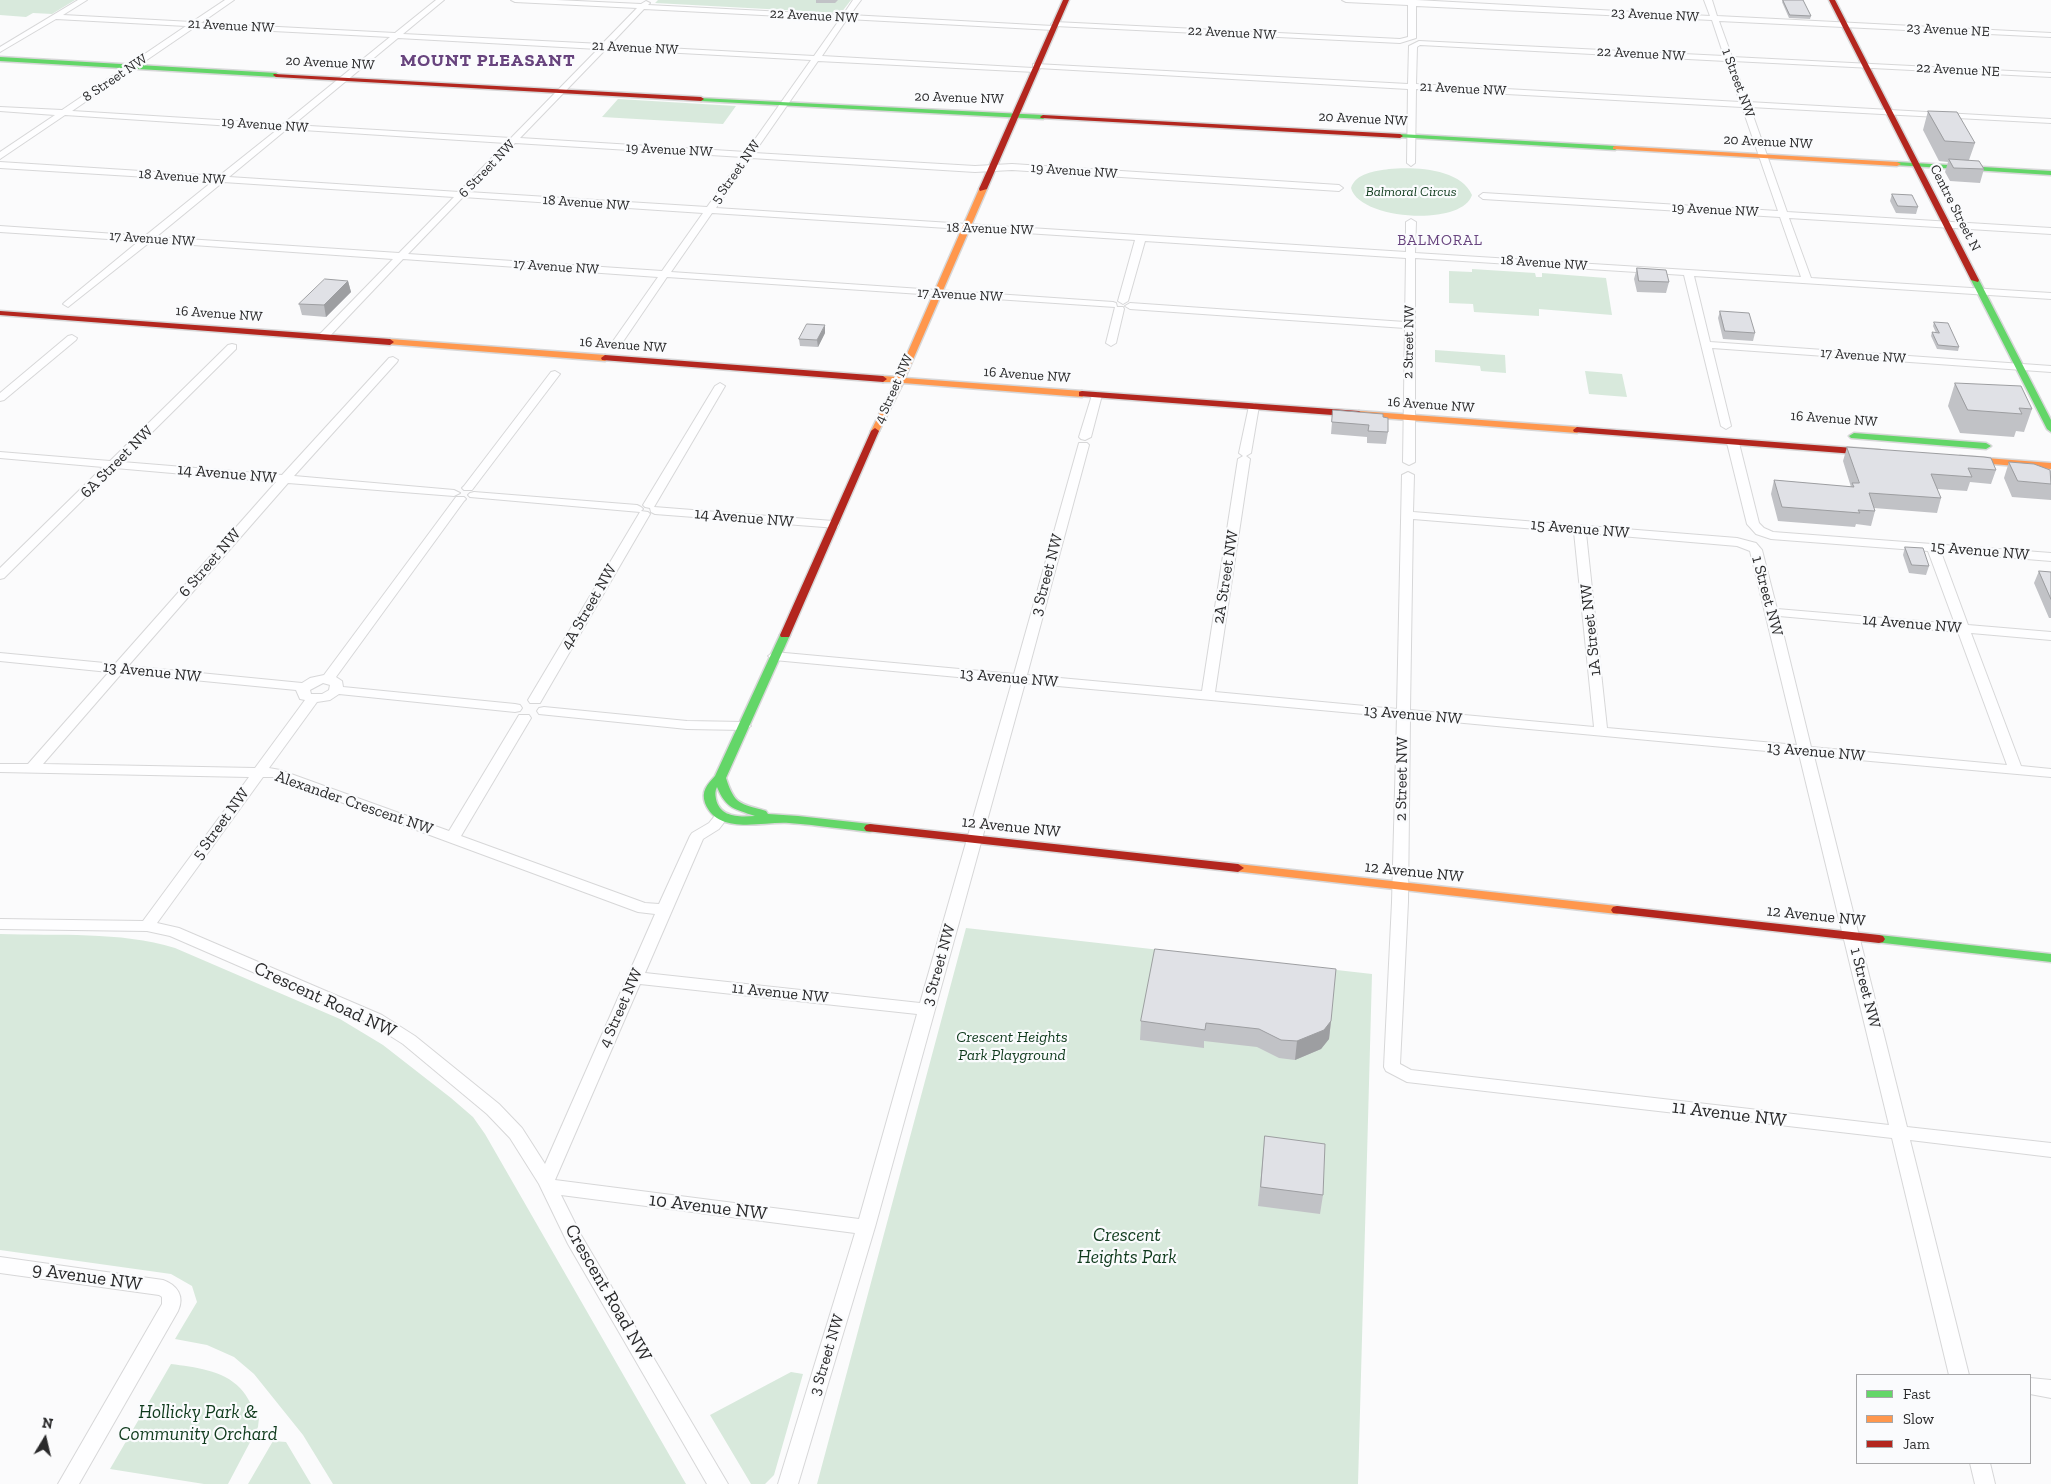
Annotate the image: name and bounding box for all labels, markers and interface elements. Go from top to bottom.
street label: 23 Avenue NW [1611,4,1699,26]
street label: 22 Avenue NW [769,5,859,27]
street label: 21 Avenue NW [187,15,275,37]
street label: 23 Avenue NE [1906,19,1990,41]
street label: 22 Avenue NW [1187,22,1277,44]
street label: 21 Avenue NW [591,37,679,59]
street label: 22 Avenue NW [1596,43,1686,65]
street label: 1 Street NW [1718,46,1758,120]
street label: 8 Street NW [80,50,150,106]
district label: MOUNT PLEASANT [399,50,577,72]
street label: 20 Avenue NW [285,52,375,74]
street label: 22 Avenue NE [1916,59,2000,81]
street label: 21 Avenue NW [1419,78,1507,100]
street label: 20 Avenue NW [914,88,1004,108]
street label: 20 Avenue NW [1318,108,1408,130]
street label: 19 Avenue NW [221,114,309,136]
street label: 20 Avenue NW [1723,131,1813,153]
street label: 6 Street NW [455,137,519,201]
street label: 5 Street NW [708,137,764,207]
street label: 19 Avenue NW [625,139,713,161]
street label: 19 Avenue NW [1030,160,1118,182]
street label: Centre Street N [1926,162,1984,254]
street label: 18 Avenue NW [138,166,226,188]
park label: Balmoral Circus [1365,184,1457,200]
street label: 18 Avenue NW [542,192,630,214]
street label: 19 Avenue NW [1671,199,1759,221]
street label: 18 Avenue NW [946,219,1034,239]
street label: 17 Avenue NW [109,228,195,250]
district label: BALMORAL [1396,232,1484,250]
street label: 18 Avenue NW [1500,252,1588,274]
street label: 17 Avenue NW [513,256,599,278]
street label: 17 Avenue NW [917,284,1003,306]
street label: 16 Avenue NW [175,303,263,325]
street label: 2 Street NW [1400,305,1418,379]
street label: 16 Avenue NW [579,334,667,356]
street label: 17 Avenue NW [1820,345,1906,367]
street label: 4 Street NW [871,352,917,426]
street label: 16 Avenue NW [983,364,1071,386]
street label: 16 Avenue NW [1387,394,1475,416]
street label: 16 Avenue NW [1790,408,1878,430]
street label: 6A Street NW [77,422,157,502]
street label: 14 Avenue NW [177,460,277,488]
street label: 14 Avenue NW [694,504,794,532]
street label: 15 Avenue NW [1530,515,1630,543]
street label: 6 Street NW [175,525,245,601]
street label: 2A Street NW [1209,529,1243,625]
street label: 3 Street NW [1027,532,1067,618]
street label: 15 Avenue NW [1930,537,2030,565]
street label: 1 Street NW [1747,554,1787,638]
street label: 4A Street NW [557,561,621,653]
street label: 1A Street NW [1577,583,1605,677]
street label: 14 Avenue NW [1862,610,1962,638]
street label: 13 Avenue NW [102,657,202,687]
street label: 13 Avenue NW [959,664,1059,692]
street label: 13 Avenue NW [1363,701,1463,729]
street label: 2 Street NW [1392,737,1412,821]
street label: 13 Avenue NW [1766,738,1866,766]
street label: Alexander Crescent NW [273,767,435,839]
street label: 5 Street NW [188,784,254,864]
street label: 12 Avenue NW [961,812,1061,842]
street label: 12 Avenue NW [1364,857,1464,887]
street label: 12 Avenue NW [1766,901,1866,931]
street label: 3 Street NW [918,922,960,1008]
street label: 1 Street NW [1846,946,1884,1030]
street label: Crescent Road NW [250,957,400,1043]
street label: 4 Street NW [595,965,647,1051]
street label: 11 Avenue NW [731,978,829,1008]
park label: Crescent Heights Park Playground [956,1027,1068,1065]
street label: 11 Avenue NW [1670,1096,1788,1132]
street label: 10 Avenue NW [648,1188,768,1226]
street label: Crescent Road NW [560,1220,656,1366]
park label: Crescent Heights Park [1077,1225,1177,1269]
street label: 9 Avenue NW [31,1258,143,1296]
street label: 3 Street NW [806,1312,848,1398]
legend [1856,1374,2031,1464]
text: Fast [1903,1385,1931,1403]
park label: Hollicky Park & Community Orchard [119,1402,277,1446]
text: Slow [1903,1410,1934,1428]
north arrow [20,1414,70,1464]
text: N [41,1414,54,1433]
text: Jam [1903,1435,1930,1453]

